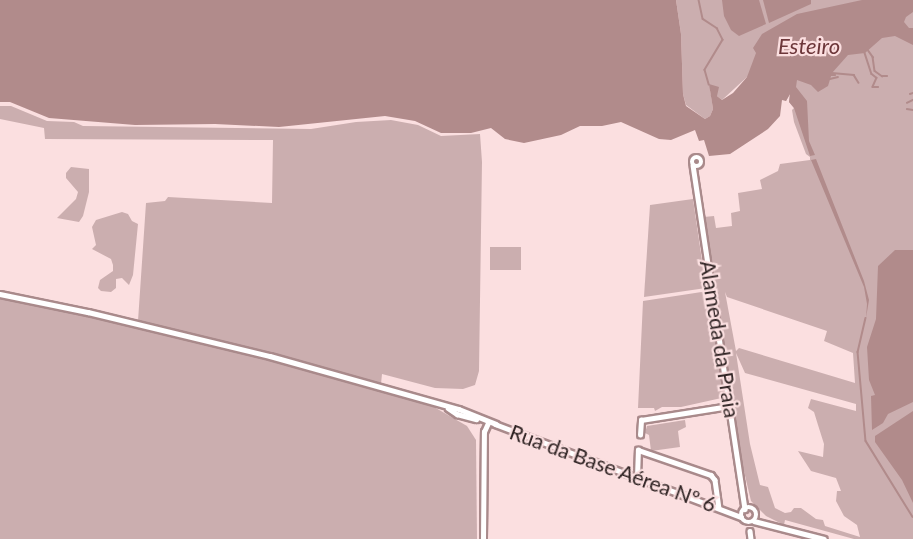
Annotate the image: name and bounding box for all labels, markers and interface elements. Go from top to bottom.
water label: Esteiro [778,33,840,59]
street label: Alameda da Praia [695,259,745,419]
street label: Rua da Base Aérea Nº 6 [506,419,720,517]

